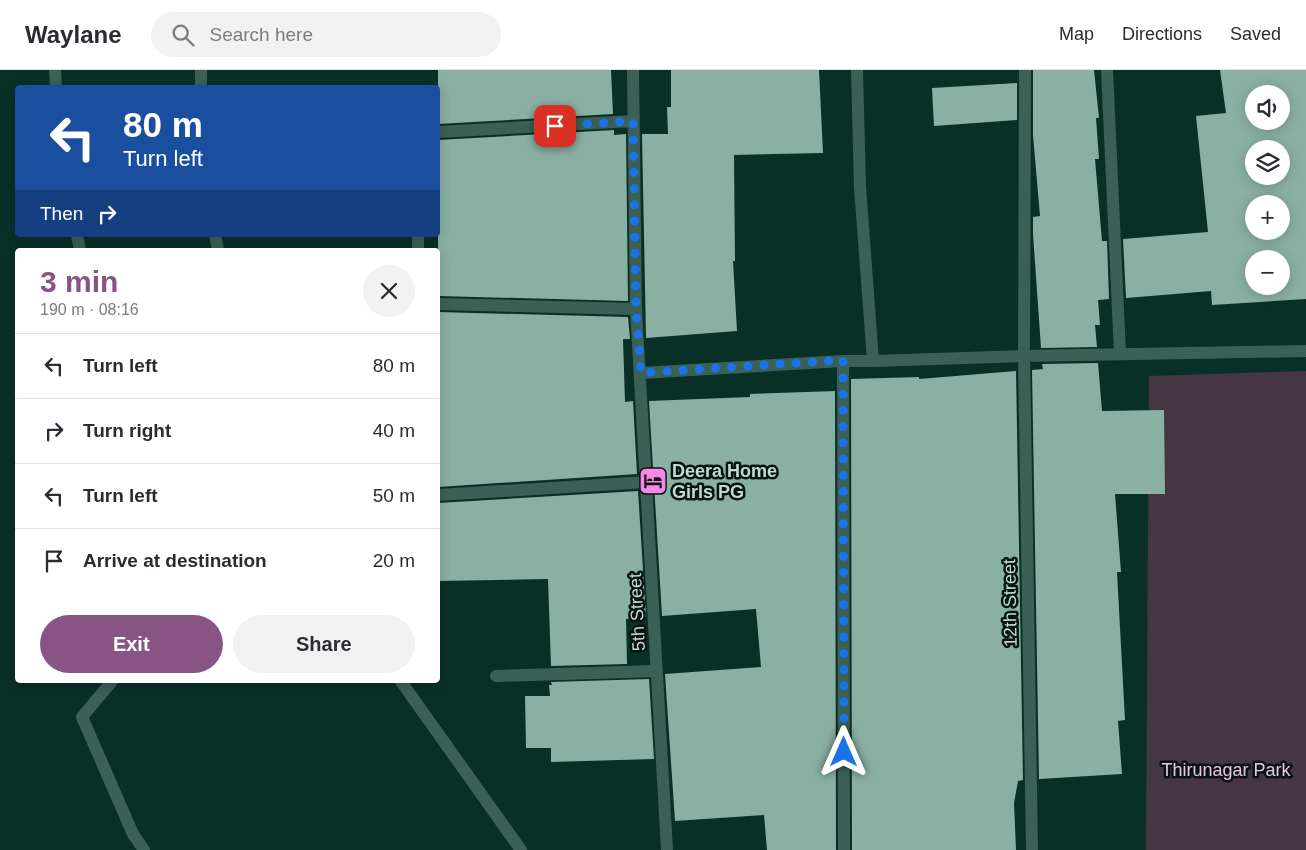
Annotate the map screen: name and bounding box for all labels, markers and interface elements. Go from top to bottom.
search box [151,12,501,57]
text: Waylane [25,21,121,48]
icon: search [169,21,197,49]
text: Search here [209,24,313,45]
text: Map [1059,24,1094,44]
text: Directions [1122,24,1202,44]
text: Saved [1230,24,1281,44]
map controls [1245,85,1290,295]
button: sound [1245,85,1290,130]
icon: left [40,105,105,170]
text: 80 m [123,105,203,144]
pin [534,105,576,147]
icon: arrive [541,112,569,140]
button: layers [1245,140,1290,185]
text: Turn left [123,146,203,171]
button: + [1245,195,1290,240]
icon: right [93,200,121,228]
text: Then [40,203,83,224]
button: − [1245,250,1290,295]
text: 3 min [40,265,118,298]
button: close [363,265,415,317]
text: 190 m · 08:16 [40,301,139,318]
icon: left [40,352,68,380]
text: Turn left [83,355,158,376]
text: 80 m [373,355,415,376]
icon: right [40,417,68,445]
text: Turn right [83,420,171,441]
text: 40 m [373,420,415,441]
place label: Deera Home Girls PG [672,461,777,502]
hotel icon: Deera Home Girls PG [638,466,668,496]
icon: left [40,482,68,510]
text: Turn left [83,485,158,506]
text: 50 m [373,485,415,506]
icon: arrive [40,547,68,575]
text: Arrive at destination [83,550,267,571]
text: 20 m [373,550,415,571]
street label: 12th Street [999,559,1021,647]
street label: 5th Street [625,573,649,651]
button: Exit [40,615,223,673]
button: Share [233,615,415,673]
position arrow [817,725,869,777]
park label: Thirunagar Park [1161,760,1292,780]

